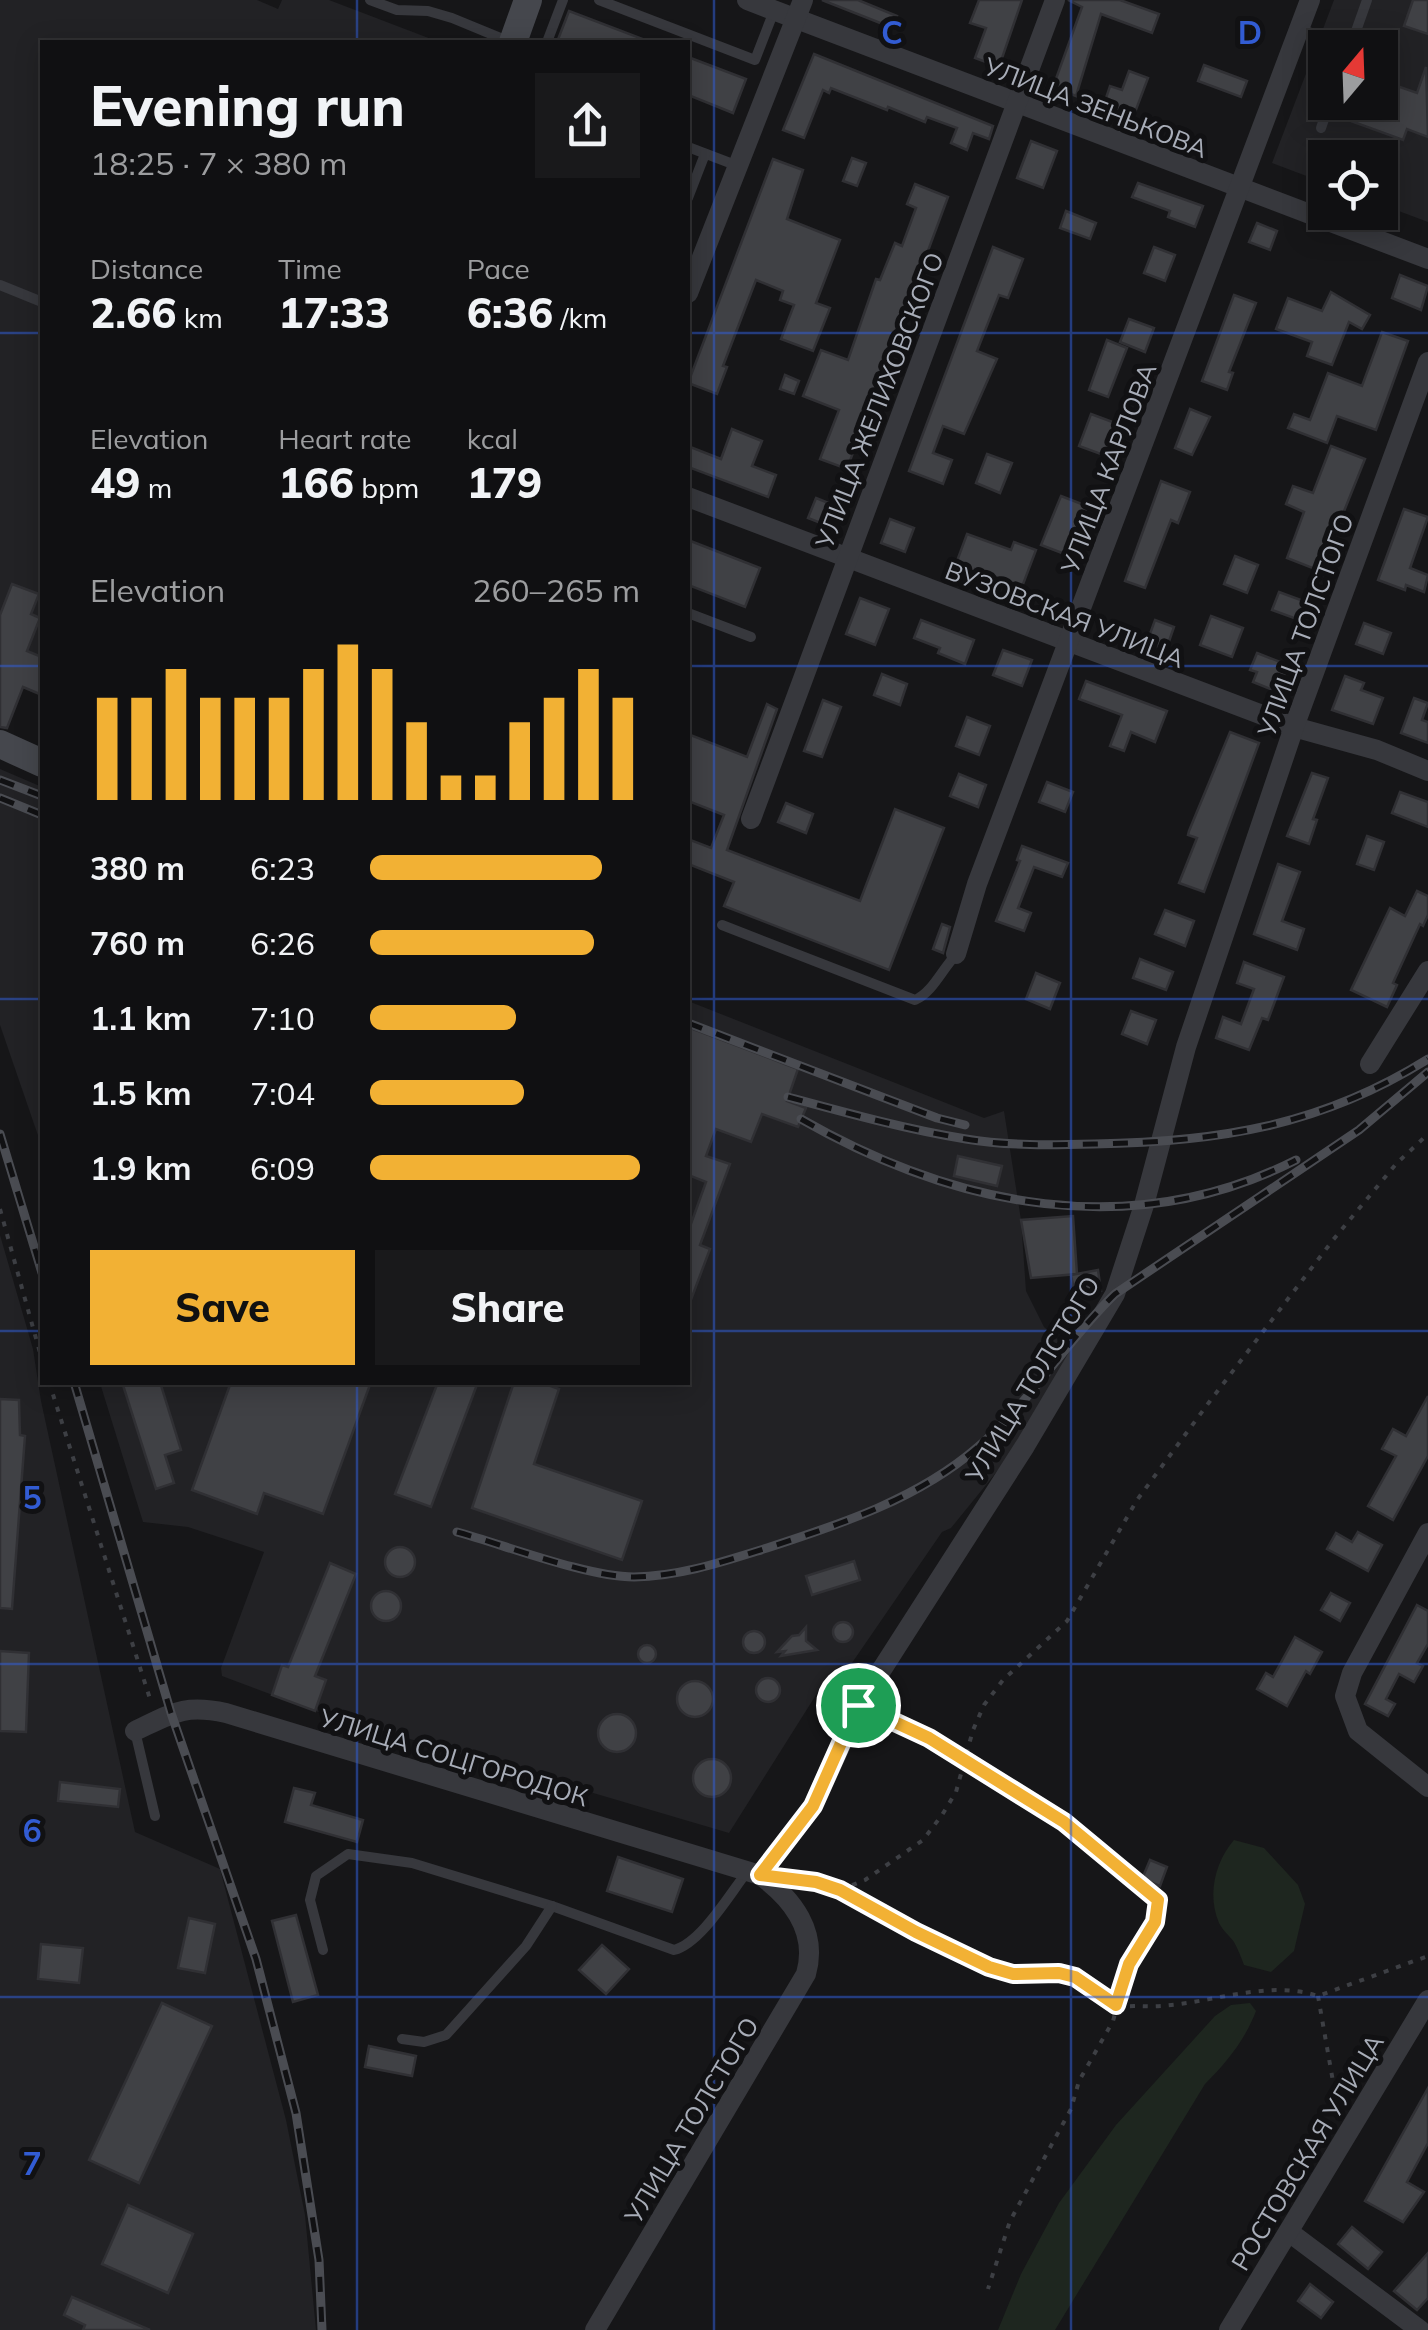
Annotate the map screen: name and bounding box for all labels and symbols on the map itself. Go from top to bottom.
text: C [881,12,903,52]
text: D [1238,12,1262,52]
north arrow [1308,30,1398,120]
street label: УЛИЦА ЗЕНЬКОВА [979,50,1212,164]
street label: УЛИЦА ЖЕЛИХОВСКОГО [808,248,950,553]
street label: УЛИЦА КАРЛОВА [1053,359,1162,578]
street label: УЛИЦА ТОЛСТОГО [1250,509,1360,742]
street label: ВУЗОВСКАЯ УЛИЦА [941,554,1189,674]
street label: УЛИЦА ТОЛСТОГО [958,1270,1106,1488]
text: 5 [22,1477,42,1517]
pin [816,1663,901,1748]
street label: УЛИЦА СОЦГОРОДОК [315,1701,593,1813]
text: 6 [22,1810,42,1850]
street label: УЛИЦА ТОЛСТОГО [617,2011,765,2229]
street label: РОСТОВСКАЯ УЛИЦА [1224,2028,1390,2276]
text: 7 [22,2143,42,2183]

